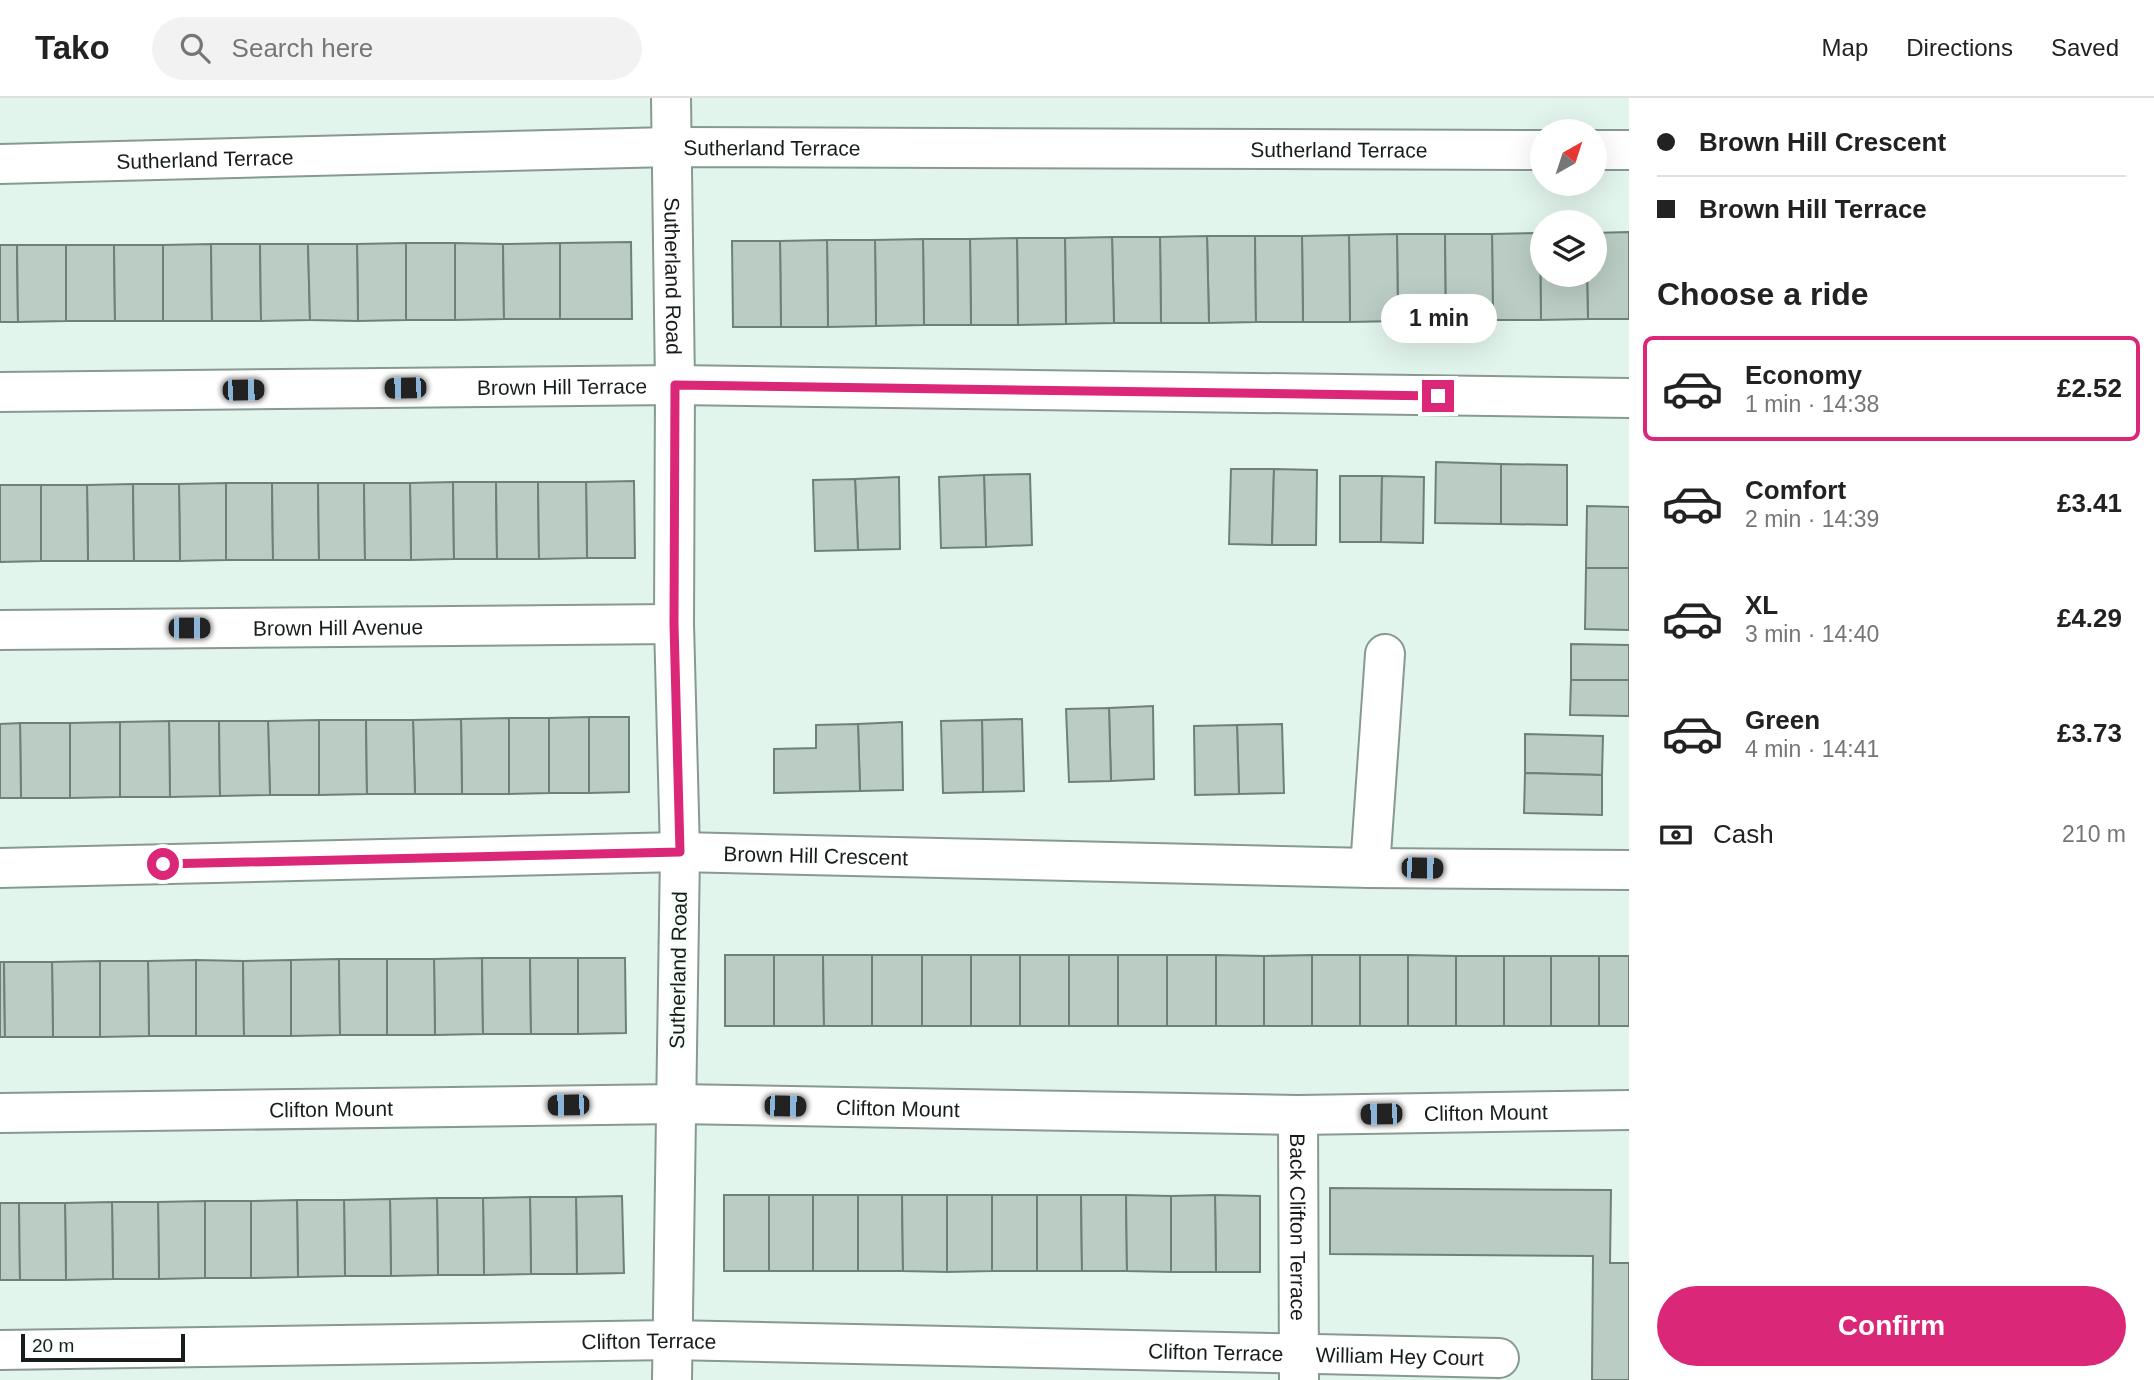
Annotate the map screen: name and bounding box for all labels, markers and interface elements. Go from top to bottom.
search box [152,17,642,80]
text: Tako [35,29,110,66]
icon: search [176,29,214,67]
text: Search here [232,33,373,63]
text: Map [1822,34,1868,61]
text: Directions [1906,34,2013,61]
text: Saved [2051,34,2119,61]
north arrow [1530,119,1606,196]
map controls [1530,119,1607,287]
text: Brown Hill Crescent [1699,127,1946,157]
street label: Sutherland Terrace [683,136,860,159]
street label: Sutherland Terrace [1250,137,1427,161]
street label: Sutherland Terrace [116,145,294,173]
text: Brown Hill Terrace [1699,194,1927,224]
street label: Sutherland Road [661,197,686,355]
button: layers [1530,210,1607,287]
text: Choose a ride [1657,276,1869,312]
callout: 1 min [1380,294,1496,344]
text: 1 min [1409,305,1469,331]
icon: car [1661,357,1724,420]
text: Economy [1745,360,1862,390]
text: £2.52 [2057,373,2122,403]
street label: Brown Hill Terrace [477,374,647,399]
car [384,377,427,399]
car [222,379,265,401]
route end [1422,380,1454,412]
text: 1 min · 14:38 [1745,391,1879,417]
icon: car [1661,472,1724,535]
text: Comfort [1745,475,1846,505]
text: £3.41 [2057,488,2122,518]
text: 2 min · 14:39 [1745,506,1879,532]
icon: car [1661,587,1724,650]
text: XL [1745,590,1778,620]
text: £4.29 [2057,603,2122,633]
street label: Brown Hill Avenue [253,615,423,639]
car [169,618,211,639]
text: 3 min · 14:40 [1745,621,1879,647]
icon: car [1661,702,1724,765]
text: Green [1745,705,1820,735]
text: £3.73 [2057,718,2122,748]
text: 4 min · 14:41 [1745,736,1879,762]
icon: cash [1657,816,1695,854]
text: Cash [1713,819,1774,849]
text: 210 m [2062,821,2126,847]
street label: Brown Hill Crescent [723,842,908,869]
route start [147,848,179,880]
car [1401,857,1444,879]
street label: Sutherland Road [665,891,691,1049]
car [547,1094,590,1116]
car [764,1095,807,1117]
street label: Clifton Mount [836,1095,960,1121]
street label: Clifton Mount [269,1096,393,1121]
street label: Clifton Mount [1424,1100,1548,1125]
car [1360,1103,1403,1125]
street label: Back Clifton Terrace [1287,1133,1310,1321]
button: Confirm [1657,1286,2126,1366]
street label: Clifton Terrace [581,1328,717,1353]
scale bar [21,1331,186,1363]
text: 20 m [32,1335,74,1356]
street label: Clifton Terrace [1148,1339,1284,1365]
street label: William Hey Court [1315,1343,1484,1369]

